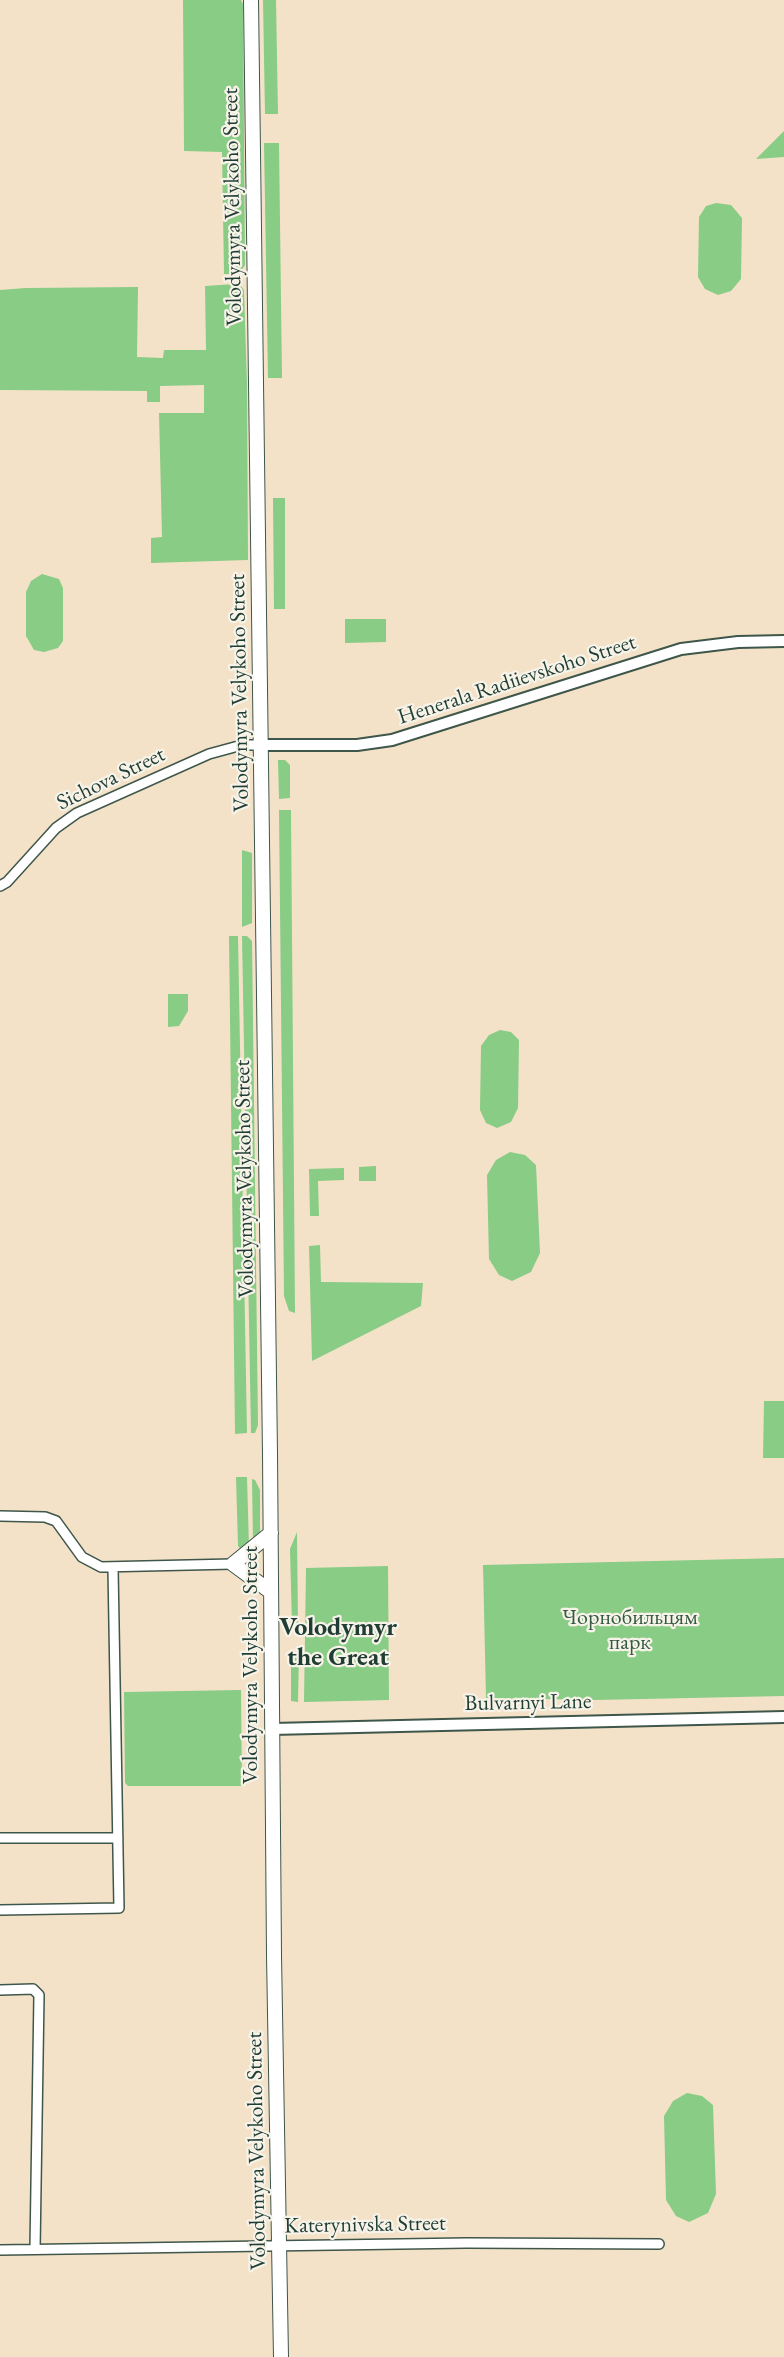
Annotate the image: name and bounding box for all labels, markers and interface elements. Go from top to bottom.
street label: Volodymyra Velykoho Street [218,88,248,326]
street label: Volodymyra Velykoho Street [225,574,255,812]
street label: Henerala Radiievskoho Street [395,629,639,731]
street label: Sichova Street [53,741,169,817]
street label: Volodymyra Velykoho Street [230,1060,260,1298]
street label: Volodymyra Velykoho Street [238,1546,264,1784]
park label: Чорнобильцям парк [562,1605,698,1657]
district label: Volodymyr the Great [279,1612,397,1673]
street label: Bulvarnyi Lane [464,1689,592,1717]
street label: Volodymyra Velykoho Street [242,2032,272,2270]
street label: Katerynivska Street [284,2210,446,2240]

